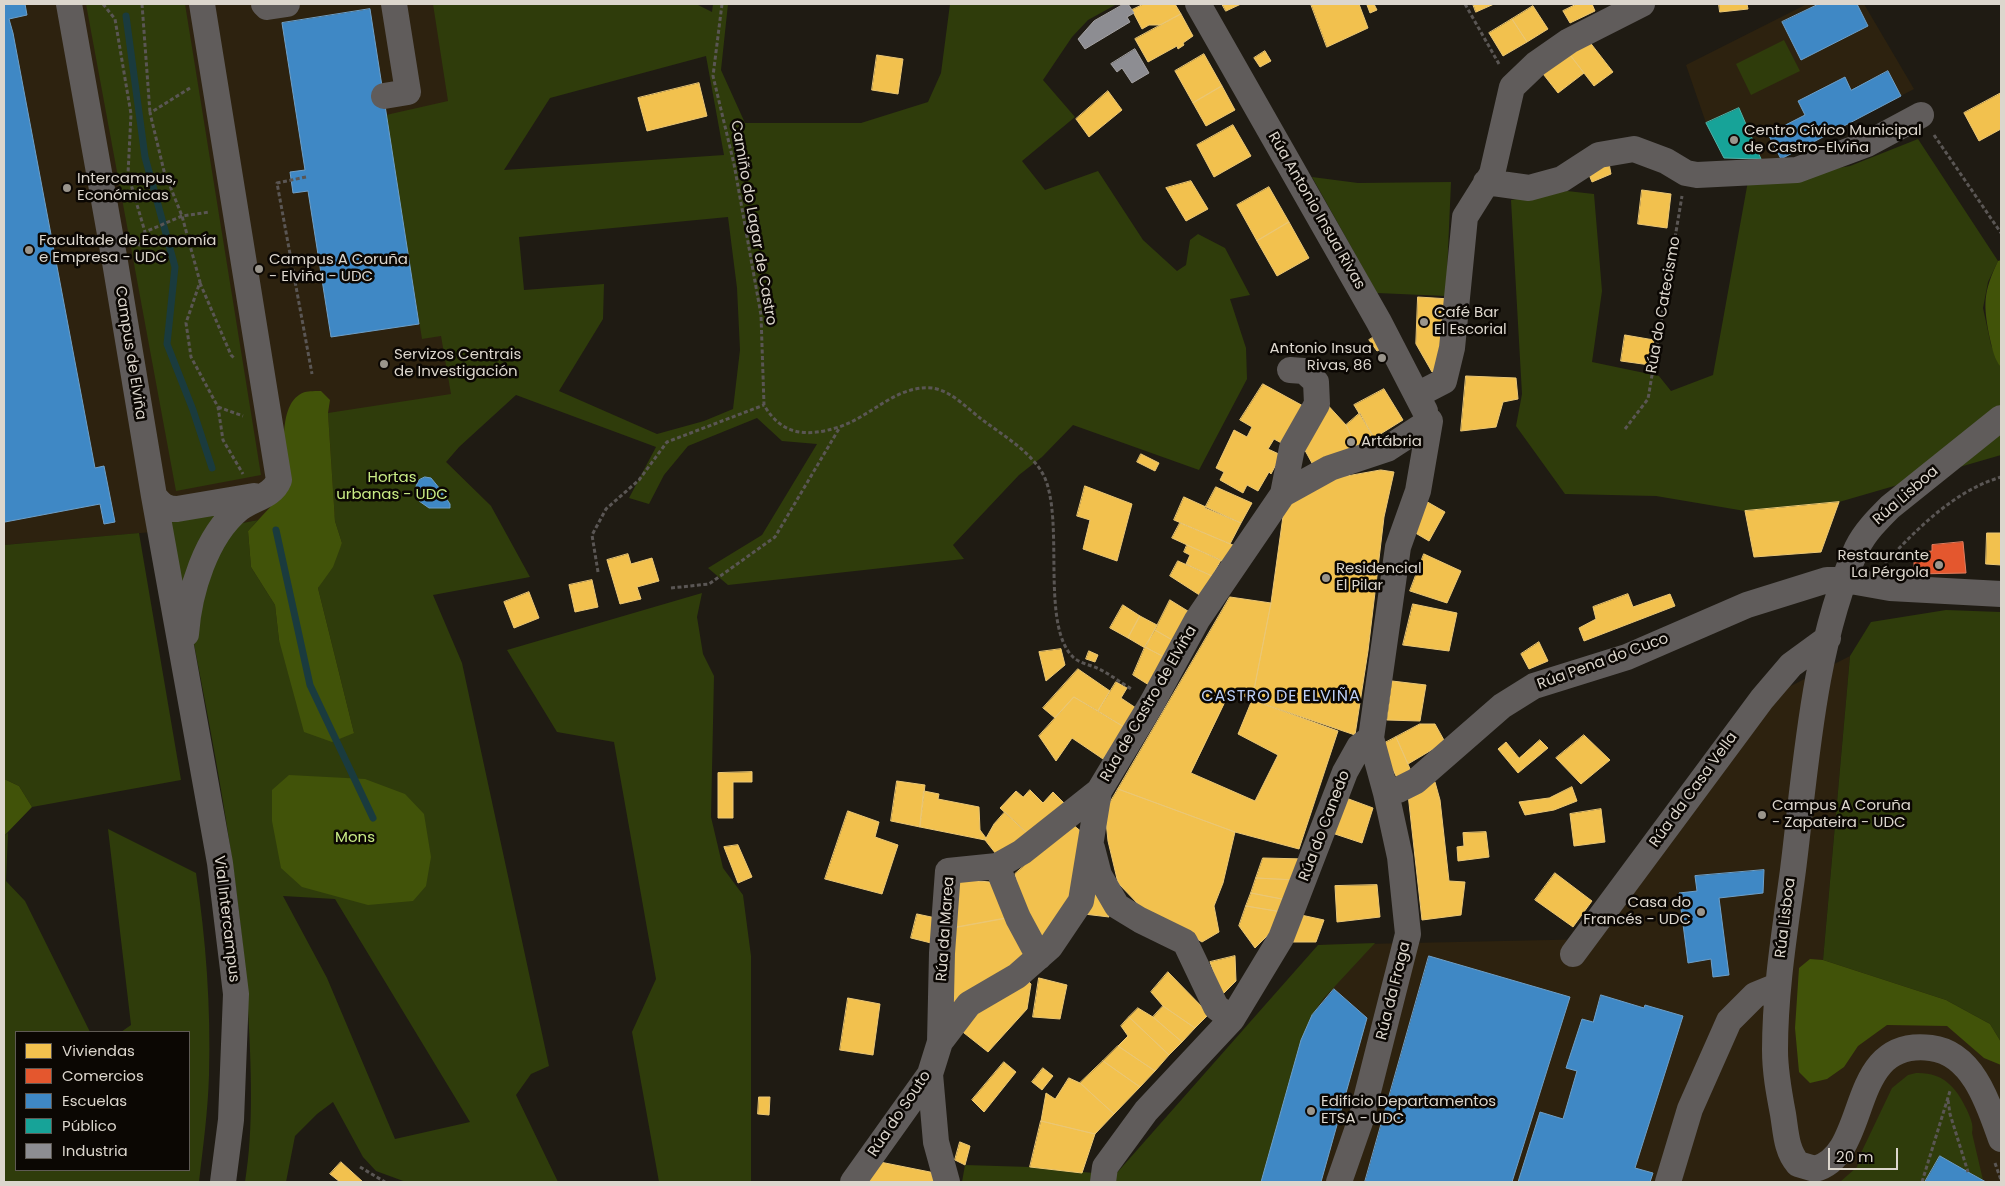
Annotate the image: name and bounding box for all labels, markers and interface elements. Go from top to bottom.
street label: Camiño do Lagar de Castro [726,119,780,327]
place label: Centro Cívico Municipal de Castro-Elviña [1744,122,1922,157]
street label: Rúa Antonio Insua Rivas [1264,129,1368,293]
marker: Centro Cívico Municipal de Castro-Elviña [1728,134,1740,146]
place label: Intercampus, Económicas [77,170,176,205]
marker: Intercampus, Económicas [61,182,73,194]
place label: Facultade de Economía e Empresa - UDC [39,232,216,267]
street label: Rúa do Catecismo [1643,235,1685,375]
marker: Facultade de Economía e Empresa - UDC [23,244,35,256]
place label: Campus A Coruña - Elviña - UDC [269,251,408,286]
marker: Campus A Coruña - Elviña - UDC [253,263,265,275]
street label: Campus de Elviña [111,285,149,421]
place label: Café Bar El Escorial [1434,304,1507,339]
marker: Café Bar El Escorial [1418,316,1430,328]
place label: Antonio Insua Rivas, 86 [1269,340,1372,375]
place label: Servizos Centrais de Investigación [394,346,521,381]
marker: Antonio Insua Rivas, 86 [1376,352,1388,364]
marker: Servizos Centrais de Investigación [378,358,390,370]
place label: Artábria [1361,433,1422,451]
marker: Artábria [1345,436,1357,448]
street label: Rúa Lisboa [1870,463,1942,529]
park label: Hortas urbanas - UDC [336,469,448,504]
place label: Restaurante La Pérgola [1837,547,1929,582]
marker: Restaurante La Pérgola [1933,559,1945,571]
place label: Residencial El Pilar [1336,560,1422,595]
marker: Residencial El Pilar [1320,572,1332,584]
street label: Rúa de Castro de Elviña [1097,623,1201,785]
street label: Rúa Pena do Cuco [1535,630,1671,694]
district label: CASTRO DE ELVIÑA [1199,687,1363,707]
street label: Rúa da Casa Vella [1646,729,1742,851]
street label: Rúa do Canedo [1296,768,1354,884]
place label: Campus A Coruña - Zapateira - UDC [1772,797,1911,832]
marker: Campus A Coruña - Zapateira - UDC [1756,809,1768,821]
park label: Mons [335,829,375,847]
street label: Vial Intercampus [209,855,243,983]
street label: Rúa da Marea [933,876,959,982]
street label: Rúa Lisboa [1772,877,1800,959]
place label: Casa do Francés - UDC [1583,894,1691,929]
marker: Casa do Francés - UDC [1695,906,1707,918]
street label: Rúa da Fraga [1373,940,1415,1042]
legend [15,1031,190,1171]
text: Viviendas [62,1040,135,1061]
text: Comercios [62,1065,144,1086]
street label: Rúa do Souto [865,1068,935,1160]
text: Escuelas [62,1090,127,1111]
place label: Edificio Departamentos ETSA - UDC [1321,1093,1496,1128]
marker: Edificio Departamentos ETSA - UDC [1305,1105,1317,1117]
text: Público [62,1115,117,1136]
scale bar [1830,1138,1900,1170]
text: Industria [62,1140,128,1161]
text: 20 m [1836,1146,1874,1167]

